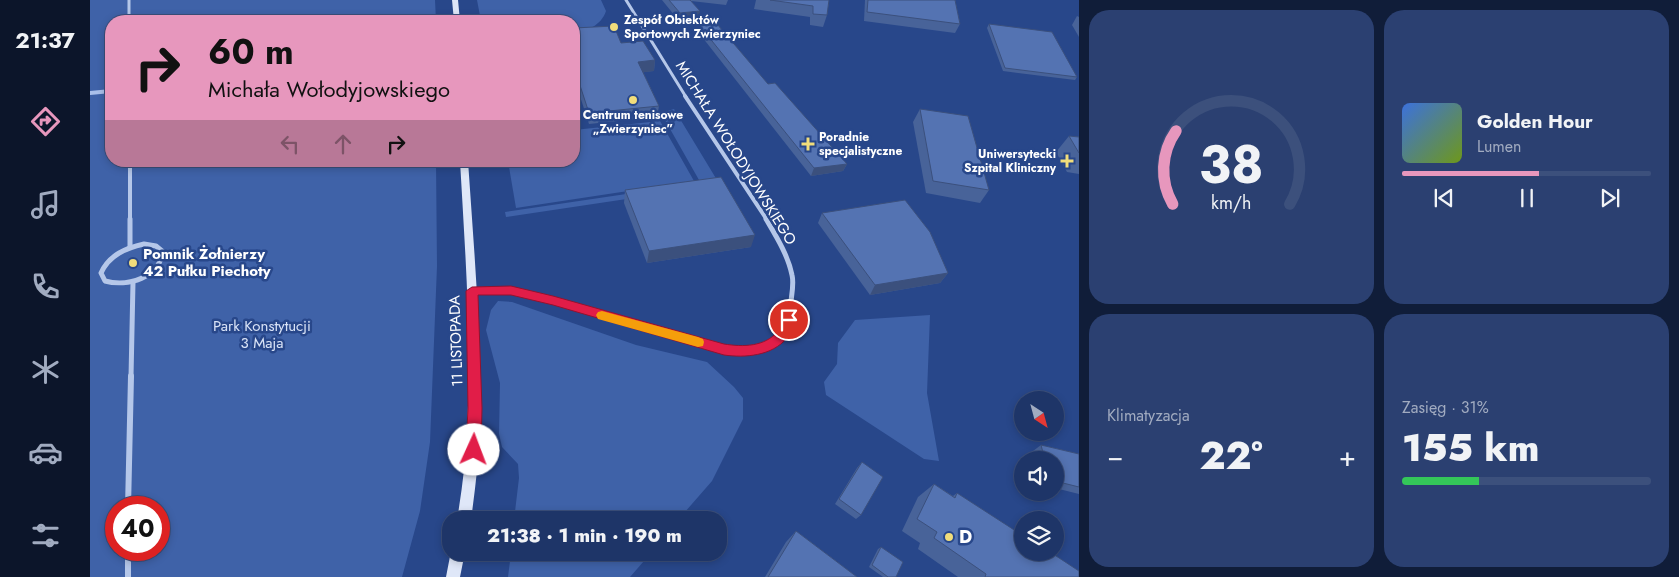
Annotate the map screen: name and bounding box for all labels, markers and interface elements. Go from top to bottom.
place label: Zespół Obiektów Sportowych Zwierzyniec [624,11,761,43]
marker: Zespół Obiektów Sportowych Zwierzyniec [608,21,620,33]
text: 21:37 [15,24,75,56]
text: 60 m [208,27,294,77]
icon: right [125,35,190,100]
street label: MICHAŁA WOŁODYJOWSKIEGO [670,57,802,249]
text: Michała Wołodyjowskiego [208,73,450,105]
marker: Centrum tenisowe „Zwierzyniec” [627,94,639,106]
icon: directions [28,104,63,139]
place label: Centrum tenisowe „Zwierzyniec” [583,106,683,138]
text: Golden Hour [1477,108,1593,135]
text: 38 [1199,127,1264,203]
place label: Poradnie specjalistyczne [819,128,902,160]
icon: left [276,130,304,158]
icon: ahead [329,130,357,158]
icon: right [382,130,410,158]
text: Lumen [1477,135,1521,158]
marker: Poradnie specjalistyczne [801,137,815,151]
place label: Uniwersytecki Szpital Kliniczny [964,145,1057,177]
marker: Uniwersytecki Szpital Kliniczny [1060,154,1074,168]
icon: previous [1430,184,1458,212]
icon: pause [1513,184,1541,212]
icon: next [1596,184,1624,212]
icon: music [28,187,63,222]
text: km/h [1211,190,1252,216]
place label: Pomnik Żołnierzy 42 Pułku Piechoty [143,243,271,282]
marker: Pomnik Żołnierzy 42 Pułku Piechoty [127,257,139,269]
icon: phone [28,269,63,304]
street label: 11 LISTOPADA [443,295,469,387]
pin [768,299,810,341]
icon: arrive [775,306,803,334]
park label: Park Konstytucji 3 Maja [213,315,311,354]
icon: climate [28,352,63,387]
north arrow [1014,391,1064,441]
map controls [1014,391,1064,561]
text: Zasięg · 31% [1402,396,1489,419]
text: Klimatyzacja [1107,404,1190,427]
text: 155 km [1402,420,1539,475]
position arrow [447,423,499,475]
text: 22° [1199,428,1263,483]
icon: car [28,435,63,470]
text: − [1107,436,1124,477]
text: + [1339,436,1356,477]
button: sound [1014,451,1064,501]
speed limit sign: 40 [105,496,170,561]
button: layers [1014,511,1064,561]
icon: filters [28,518,63,553]
text: 21:38 · 1 min · 190 m [487,522,682,549]
place label: D [959,524,972,550]
marker: D [943,531,955,543]

